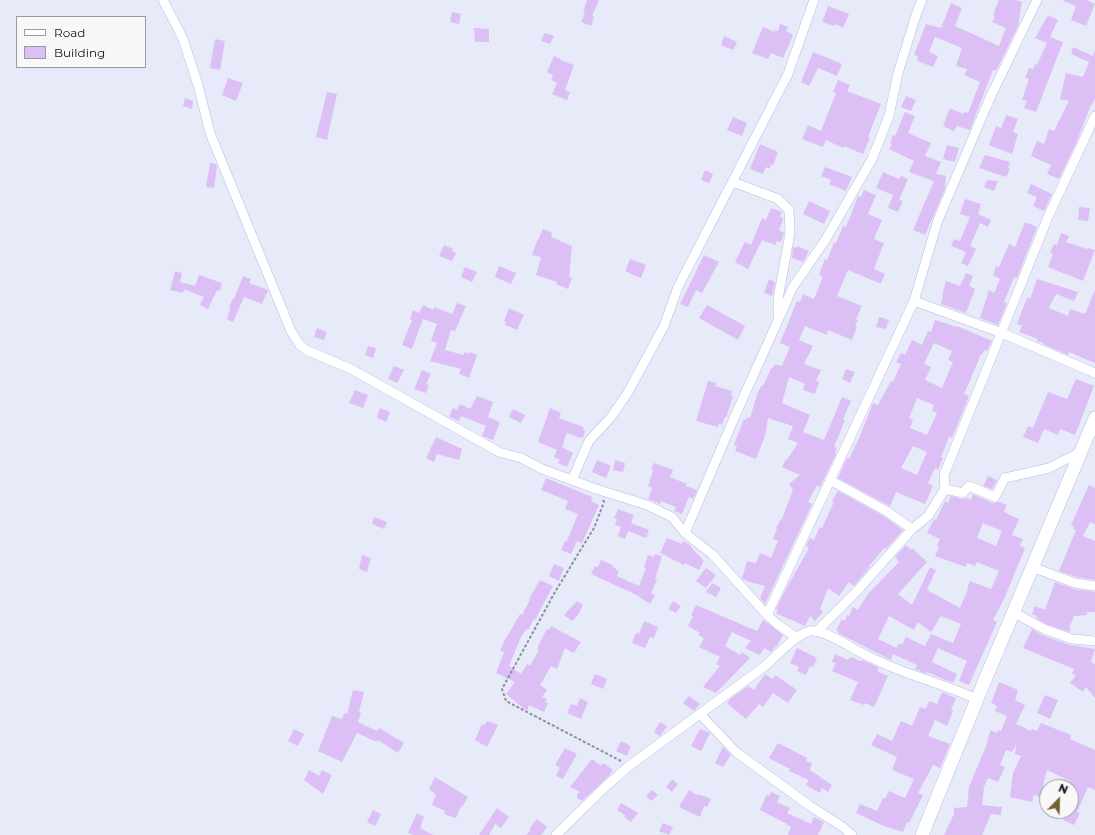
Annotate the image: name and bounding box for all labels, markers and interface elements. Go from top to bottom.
legend [16,16,146,68]
text: Road [54,25,85,40]
text: Building [54,45,105,60]
north arrow [1039,779,1079,819]
text: N [1056,781,1070,797]

